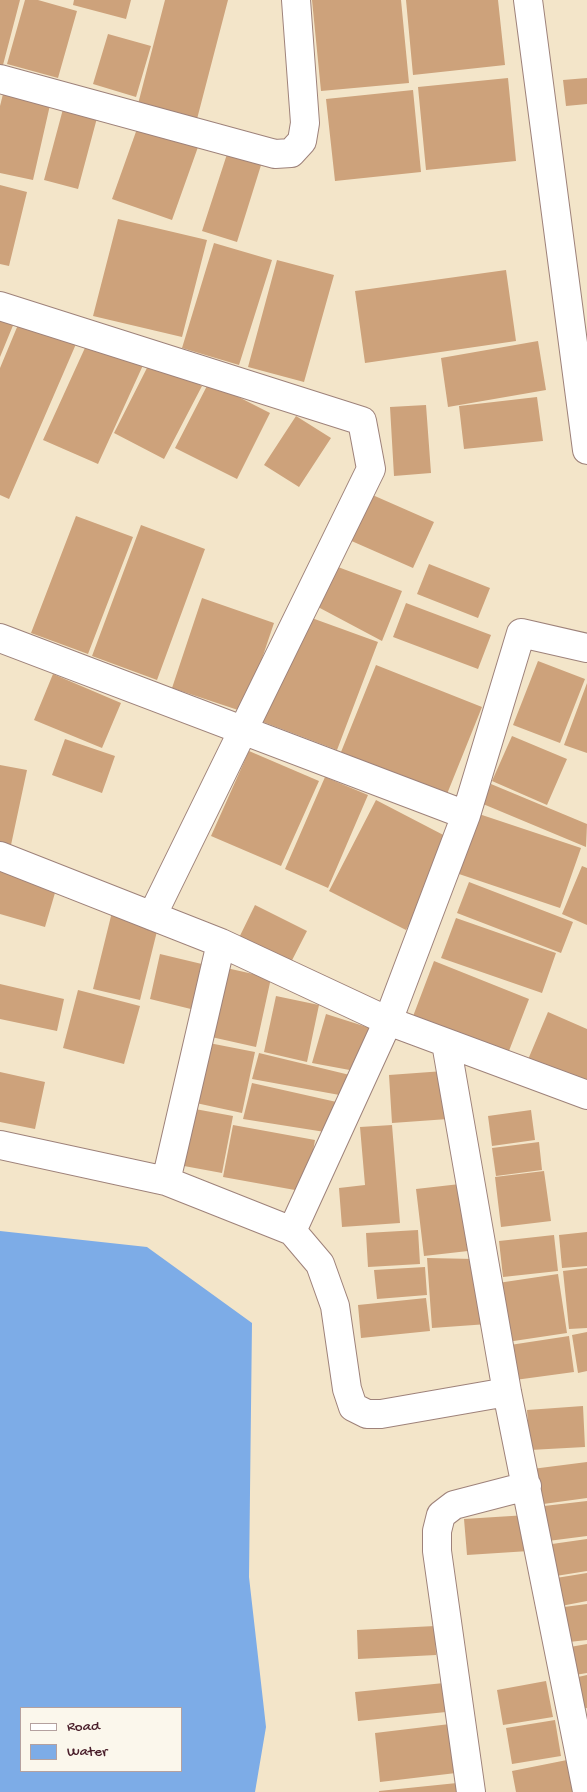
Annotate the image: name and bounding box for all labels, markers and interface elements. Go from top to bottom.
legend [20,1707,182,1772]
text: Road [67,1718,100,1736]
text: Water [67,1743,107,1761]

